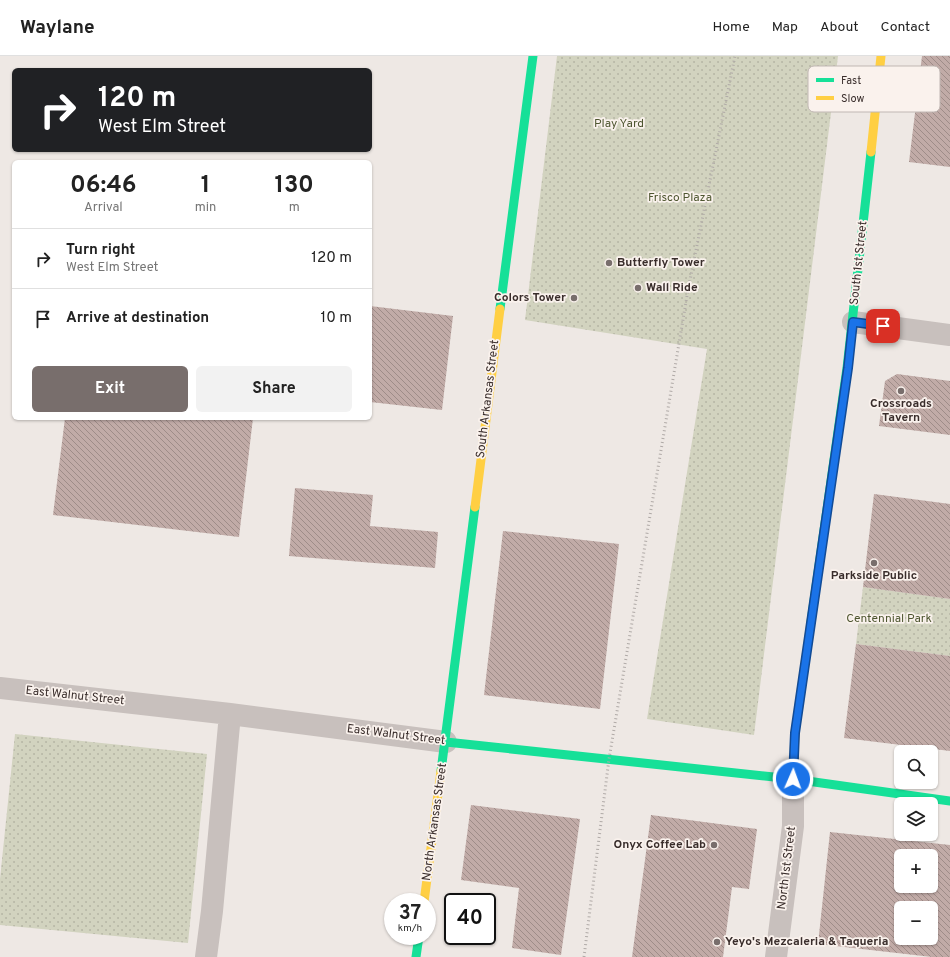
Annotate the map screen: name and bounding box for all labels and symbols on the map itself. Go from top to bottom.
legend [808,66,940,112]
text: Fast [841,74,861,88]
text: Slow [841,92,864,106]
park label: Play Yard [594,116,644,132]
park label: Frisco Plaza [648,190,712,206]
street label: South 1st Street [847,220,871,306]
place label: Butterfly Tower [617,255,705,271]
marker: Butterfly Tower [604,258,614,268]
place label: Wall Ride [646,280,698,296]
marker: Wall Ride [633,283,643,293]
place label: Colors Tower [494,290,566,306]
marker: Colors Tower [569,293,579,303]
pin [866,309,900,343]
street label: South Arkansas Street [473,339,503,459]
marker: Crossroads Tavern [896,386,906,396]
place label: Crossroads Tavern [870,396,932,426]
marker: Parkside Public [869,558,879,568]
place label: Parkside Public [831,568,917,584]
park label: Centennial Park [846,611,932,627]
street label: East Walnut Street [25,683,125,709]
street label: East Walnut Street [346,721,446,749]
position arrow [772,758,814,800]
street label: North Arkansas Street [419,762,451,882]
street label: North 1st Street [774,825,800,911]
place label: Onyx Coffee Lab [613,837,706,853]
marker: Onyx Coffee Lab [709,840,719,850]
speed limit sign: 40 [444,893,496,945]
place label: Yeyo's Mezcaleria & Taqueria [725,934,888,950]
marker: Yeyo's Mezcaleria & Taqueria [712,937,722,947]

